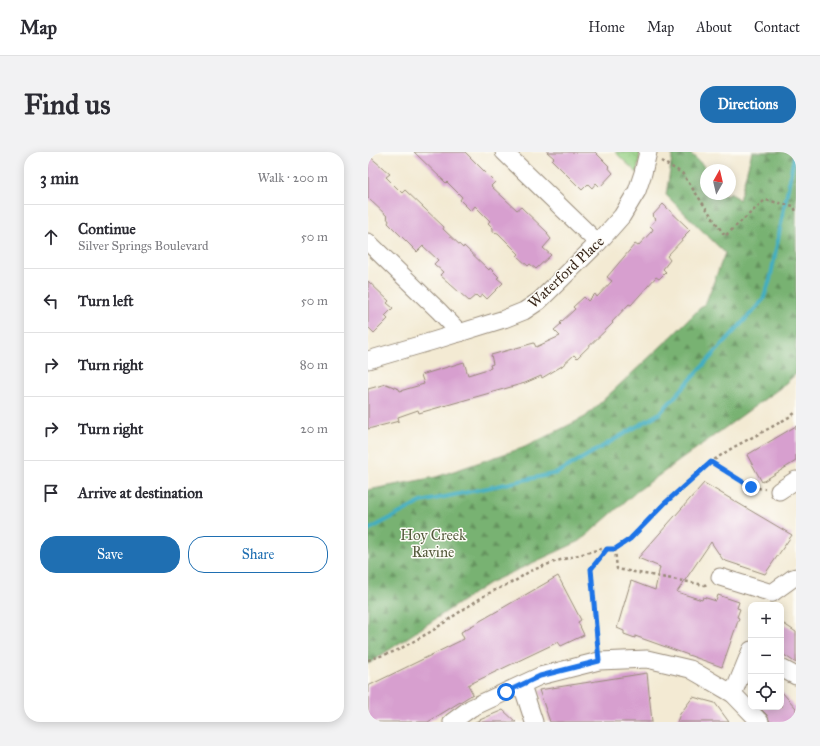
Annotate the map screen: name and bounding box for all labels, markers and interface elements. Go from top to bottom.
text: Map [20,16,57,39]
text: Home [588,19,625,36]
text: Map [647,19,674,36]
text: About [696,19,732,36]
text: Contact [754,19,800,36]
button: Directions [700,86,796,123]
text: Find us [24,87,110,122]
north arrow [700,164,736,200]
text: 3 min [40,168,79,189]
text: Walk · 200 m [258,170,328,186]
text: Continue [78,220,136,238]
icon: ahead [40,226,62,248]
text: 50 m [301,229,328,245]
street label: Waterford Place [524,232,608,312]
text: Silver Springs Boulevard [78,238,209,254]
icon: left [40,290,62,312]
text: Turn left [78,292,134,310]
text: 50 m [301,293,328,309]
icon: right [40,354,62,376]
text: Turn right [78,356,143,374]
text: 80 m [300,357,328,373]
icon: right [40,418,62,440]
text: Turn right [78,420,143,438]
text: 20 m [300,421,328,437]
route end [742,478,760,496]
icon: arrive [40,482,62,504]
text: Arrive at destination [78,484,203,502]
park label: Hoy Creek Ravine [400,526,466,561]
button: Save [40,536,180,573]
button: Share [188,536,328,573]
map controls [748,602,784,710]
button: + [748,602,784,638]
button: − [748,638,784,674]
button: locate [748,674,784,710]
route start [497,683,515,701]

